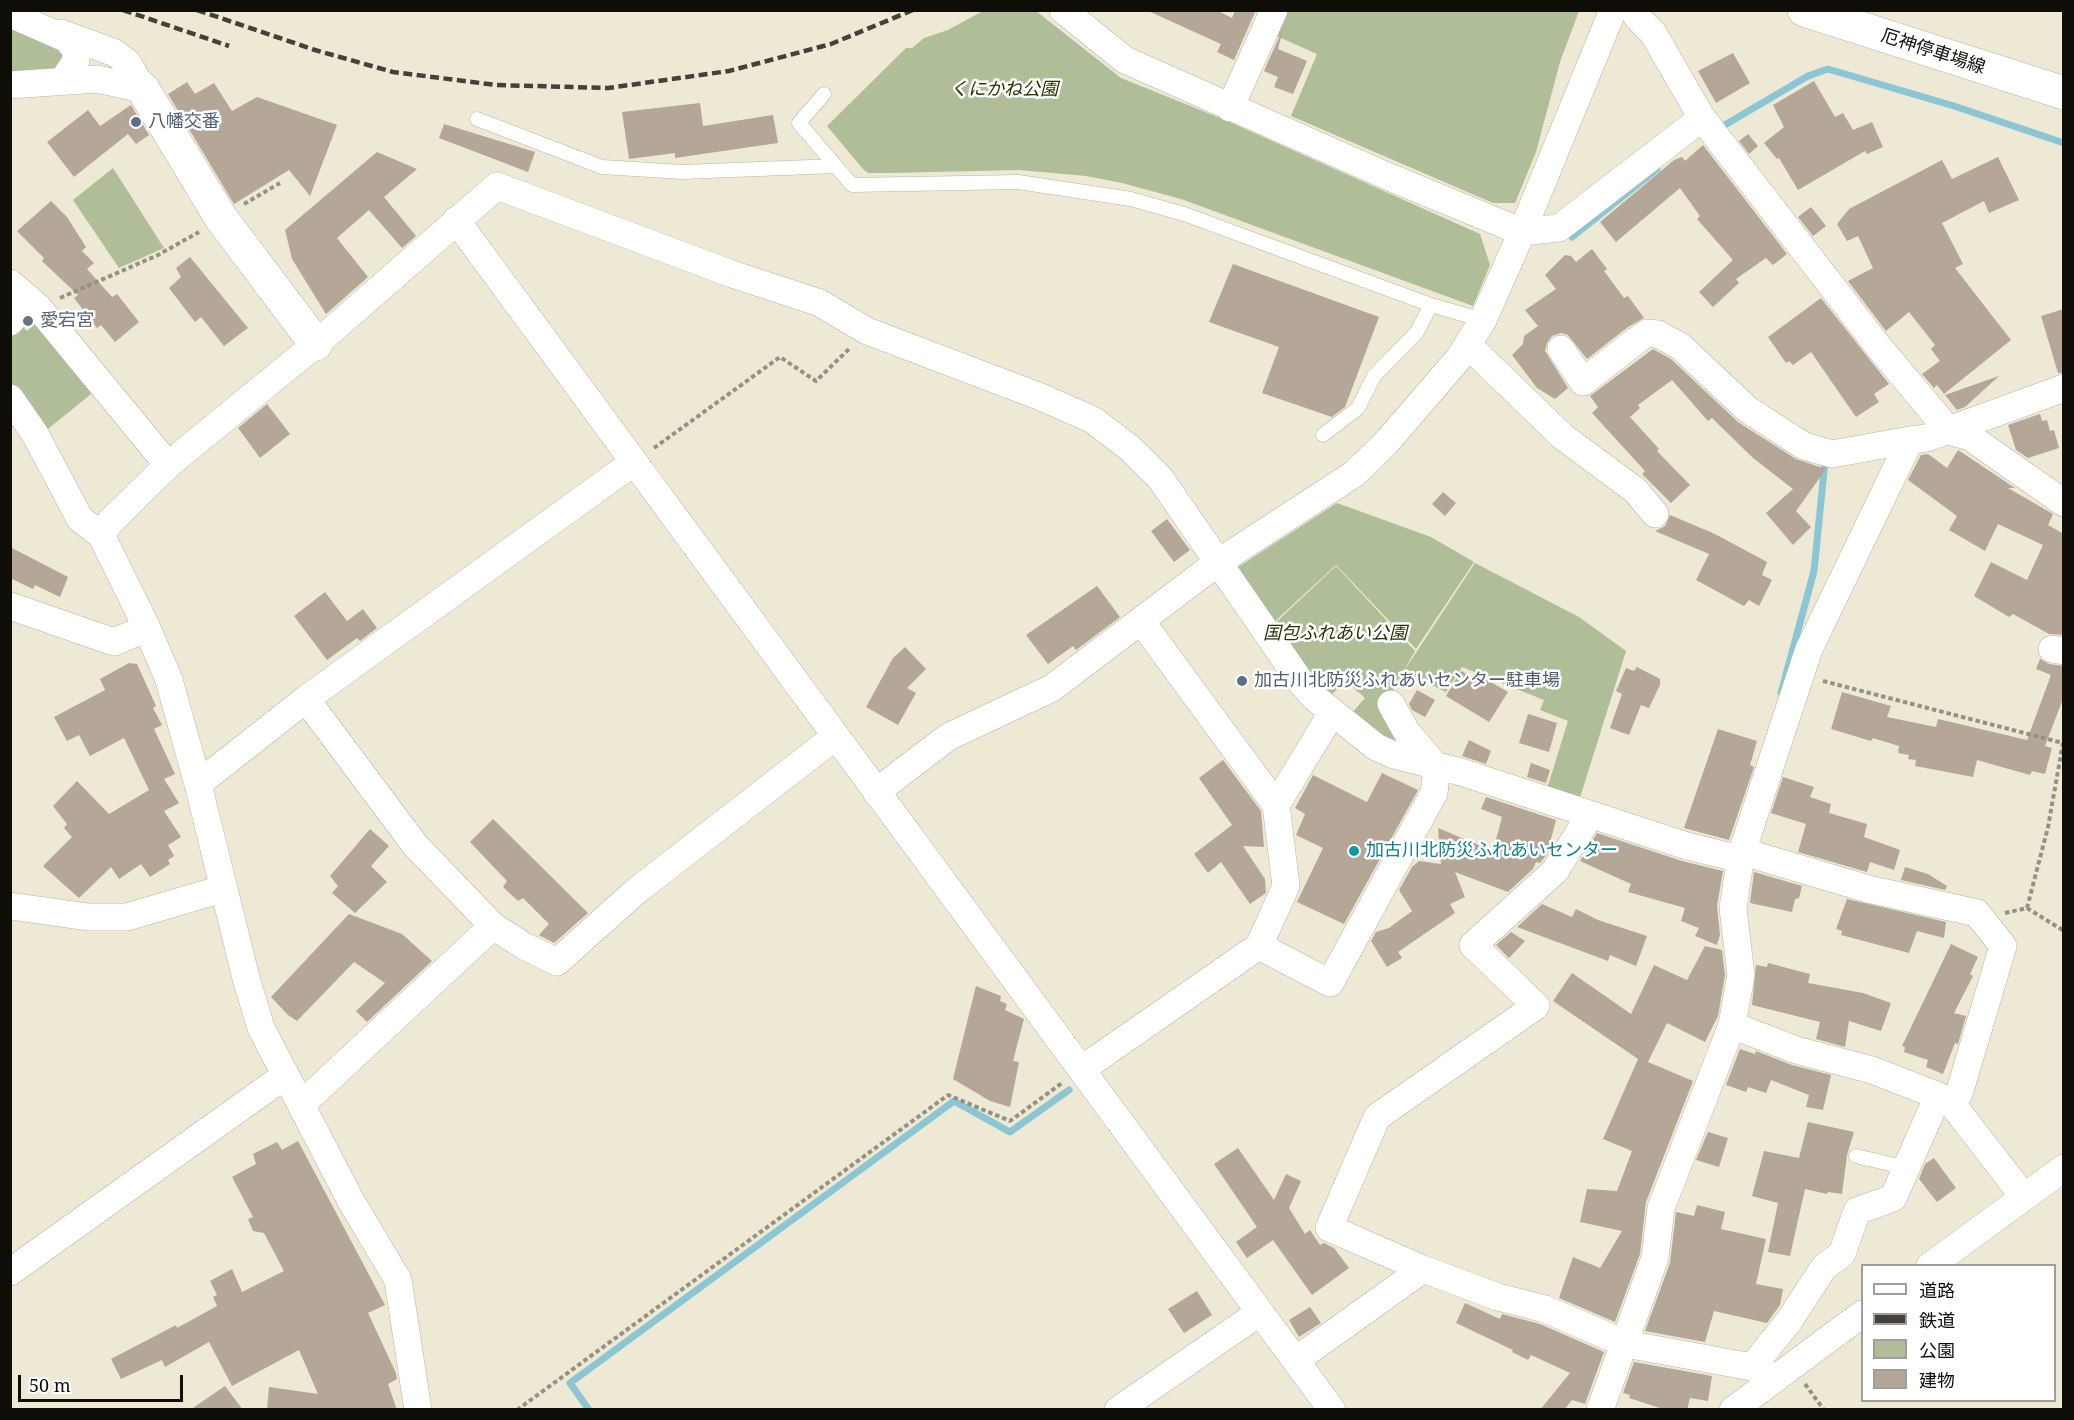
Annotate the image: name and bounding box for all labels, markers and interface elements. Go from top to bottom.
street label: 厄神停車場線 [1878,25,1988,79]
park label: くにかね公園 [950,79,1058,101]
place label: 八幡交番 [148,111,220,133]
marker: 八幡交番 [129,115,143,129]
place label: 愛宕宮 [40,310,94,332]
marker: 愛宕宮 [21,314,35,328]
park label: 国包ふれあい公園 [1263,623,1407,645]
place label: 加古川北防災ふれあいセンター駐車場 [1254,670,1560,692]
marker: 加古川北防災ふれあいセンター駐車場 [1235,674,1249,688]
place label: 加古川北防災ふれあいセンター [1366,840,1618,862]
marker: 加古川北防災ふれあいセンター [1347,844,1361,858]
legend [1861,1264,2056,1402]
text: 道路 [1919,1278,1955,1302]
text: 鉄道 [1919,1308,1955,1332]
text: 公園 [1919,1338,1955,1362]
scale bar [21,1363,186,1401]
text: 建物 [1919,1368,1955,1392]
text: 50 m [29,1373,71,1397]

